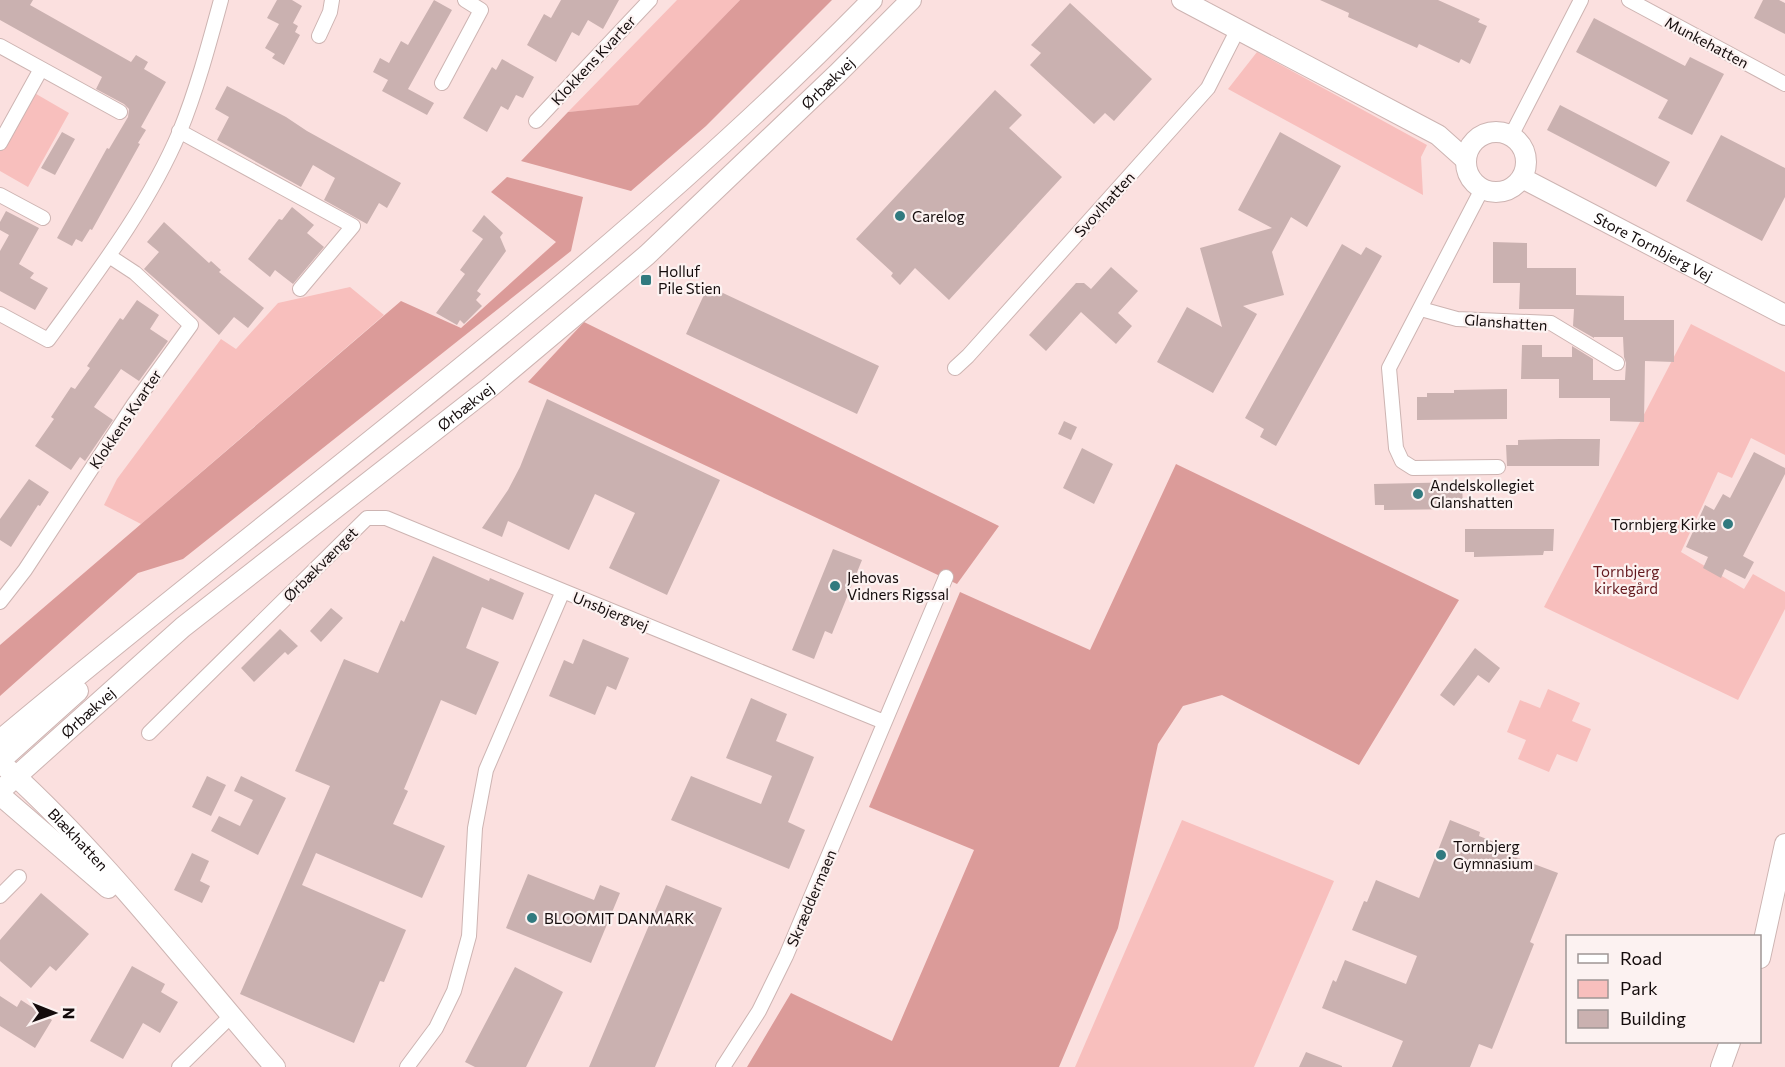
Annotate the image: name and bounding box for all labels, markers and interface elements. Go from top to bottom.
street label: Klokkens Kvarter [547,11,639,109]
street label: Munkehatten [1662,12,1752,72]
street label: Ørbækvej [797,53,858,112]
street label: Svovlhatten [1070,168,1138,240]
place label: Carelog [912,207,965,225]
street label: Store Tornbjerg Vej [1591,208,1715,285]
marker: Carelog [893,209,907,223]
place label: Holluf Pile Stien [658,262,721,297]
marker: Holluf Pile Stien [639,273,653,287]
street label: Glanshatten [1464,310,1548,334]
street label: Klokkens Kvarter [85,366,165,472]
street label: Ørbækvej [434,379,497,434]
place label: Andelskollegiet Glanshatten [1430,476,1534,511]
marker: Andelskollegiet Glanshatten [1411,487,1425,501]
place label: Tornbjerg Kirke [1611,515,1716,533]
marker: Tornbjerg Kirke [1721,517,1735,531]
street label: Ørbækvænget [279,523,361,605]
park label: Tornbjerg kirkegård [1593,562,1659,597]
place label: Jehovas Vidners Rigssal [847,568,949,603]
marker: Jehovas Vidners Rigssal [828,579,842,593]
street label: Unsbjergvej [570,588,652,634]
street label: Ørbækvej [57,683,119,741]
street label: Blækhatten [45,804,112,874]
place label: Tornbjerg Gymnasium [1453,837,1533,872]
street label: Skræddermaen [782,847,840,949]
marker: Tornbjerg Gymnasium [1434,848,1448,862]
place label: BLOOMIT DANMARK [544,909,694,927]
marker: BLOOMIT DANMARK [525,911,539,925]
legend [1566,935,1761,1043]
text: Road [1620,947,1662,969]
text: Park [1620,977,1658,999]
north arrow [24,983,84,1043]
text: N [60,1007,79,1019]
text: Building [1620,1007,1686,1029]

